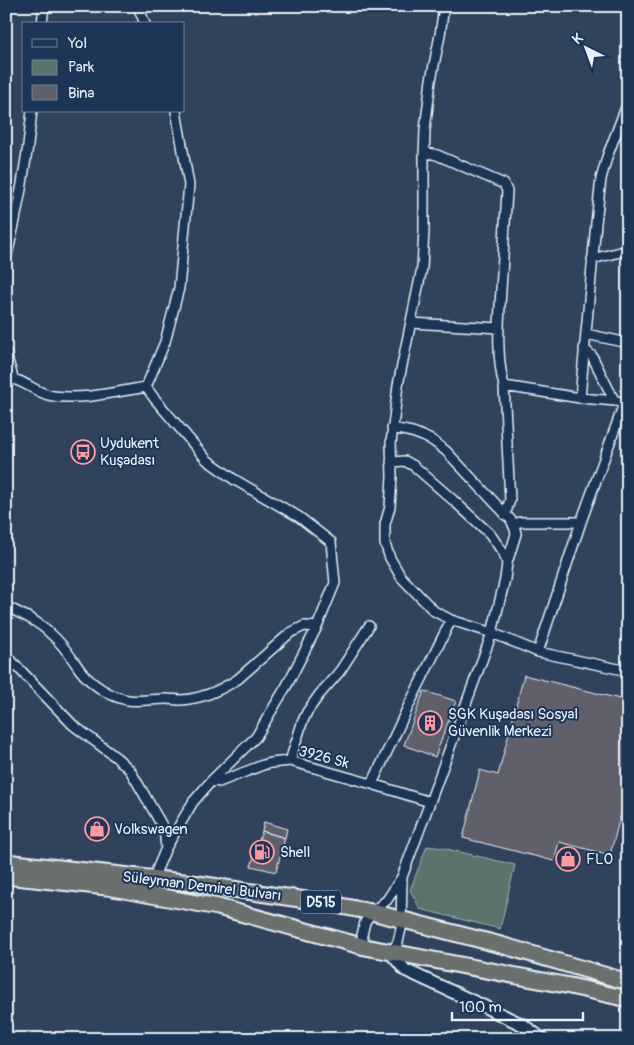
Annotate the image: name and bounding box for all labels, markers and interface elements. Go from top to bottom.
legend [22,22,185,112]
north arrow [562,22,612,72]
text: K [569,29,587,48]
text: Yol [67,34,87,53]
text: Park [68,58,95,77]
text: Bina [68,84,95,103]
place label: Uydukent Kuşadası [100,434,160,470]
bus stop icon: Uydukent Kuşadası [70,439,96,465]
place label: SGK Kuşadası Sosyal Güvenlik Merkezi [448,705,578,741]
building icon: SGK Kuşadası Sosyal Güvenlik Merkezi [417,710,443,736]
street label: 3926 Sk [297,742,352,774]
shop icon: Volkswagen [84,816,110,842]
place label: Volkswagen [114,820,188,839]
fuel station icon: Shell [249,839,275,865]
place label: Shell [280,843,310,862]
shop icon: FLO [555,846,581,872]
place label: FLO [586,850,613,869]
street label: Süleyman Demirel Bulvarı [121,867,283,906]
road number: D515 [301,890,341,914]
scale bar [452,990,583,1022]
text: 100 m [459,998,502,1017]

